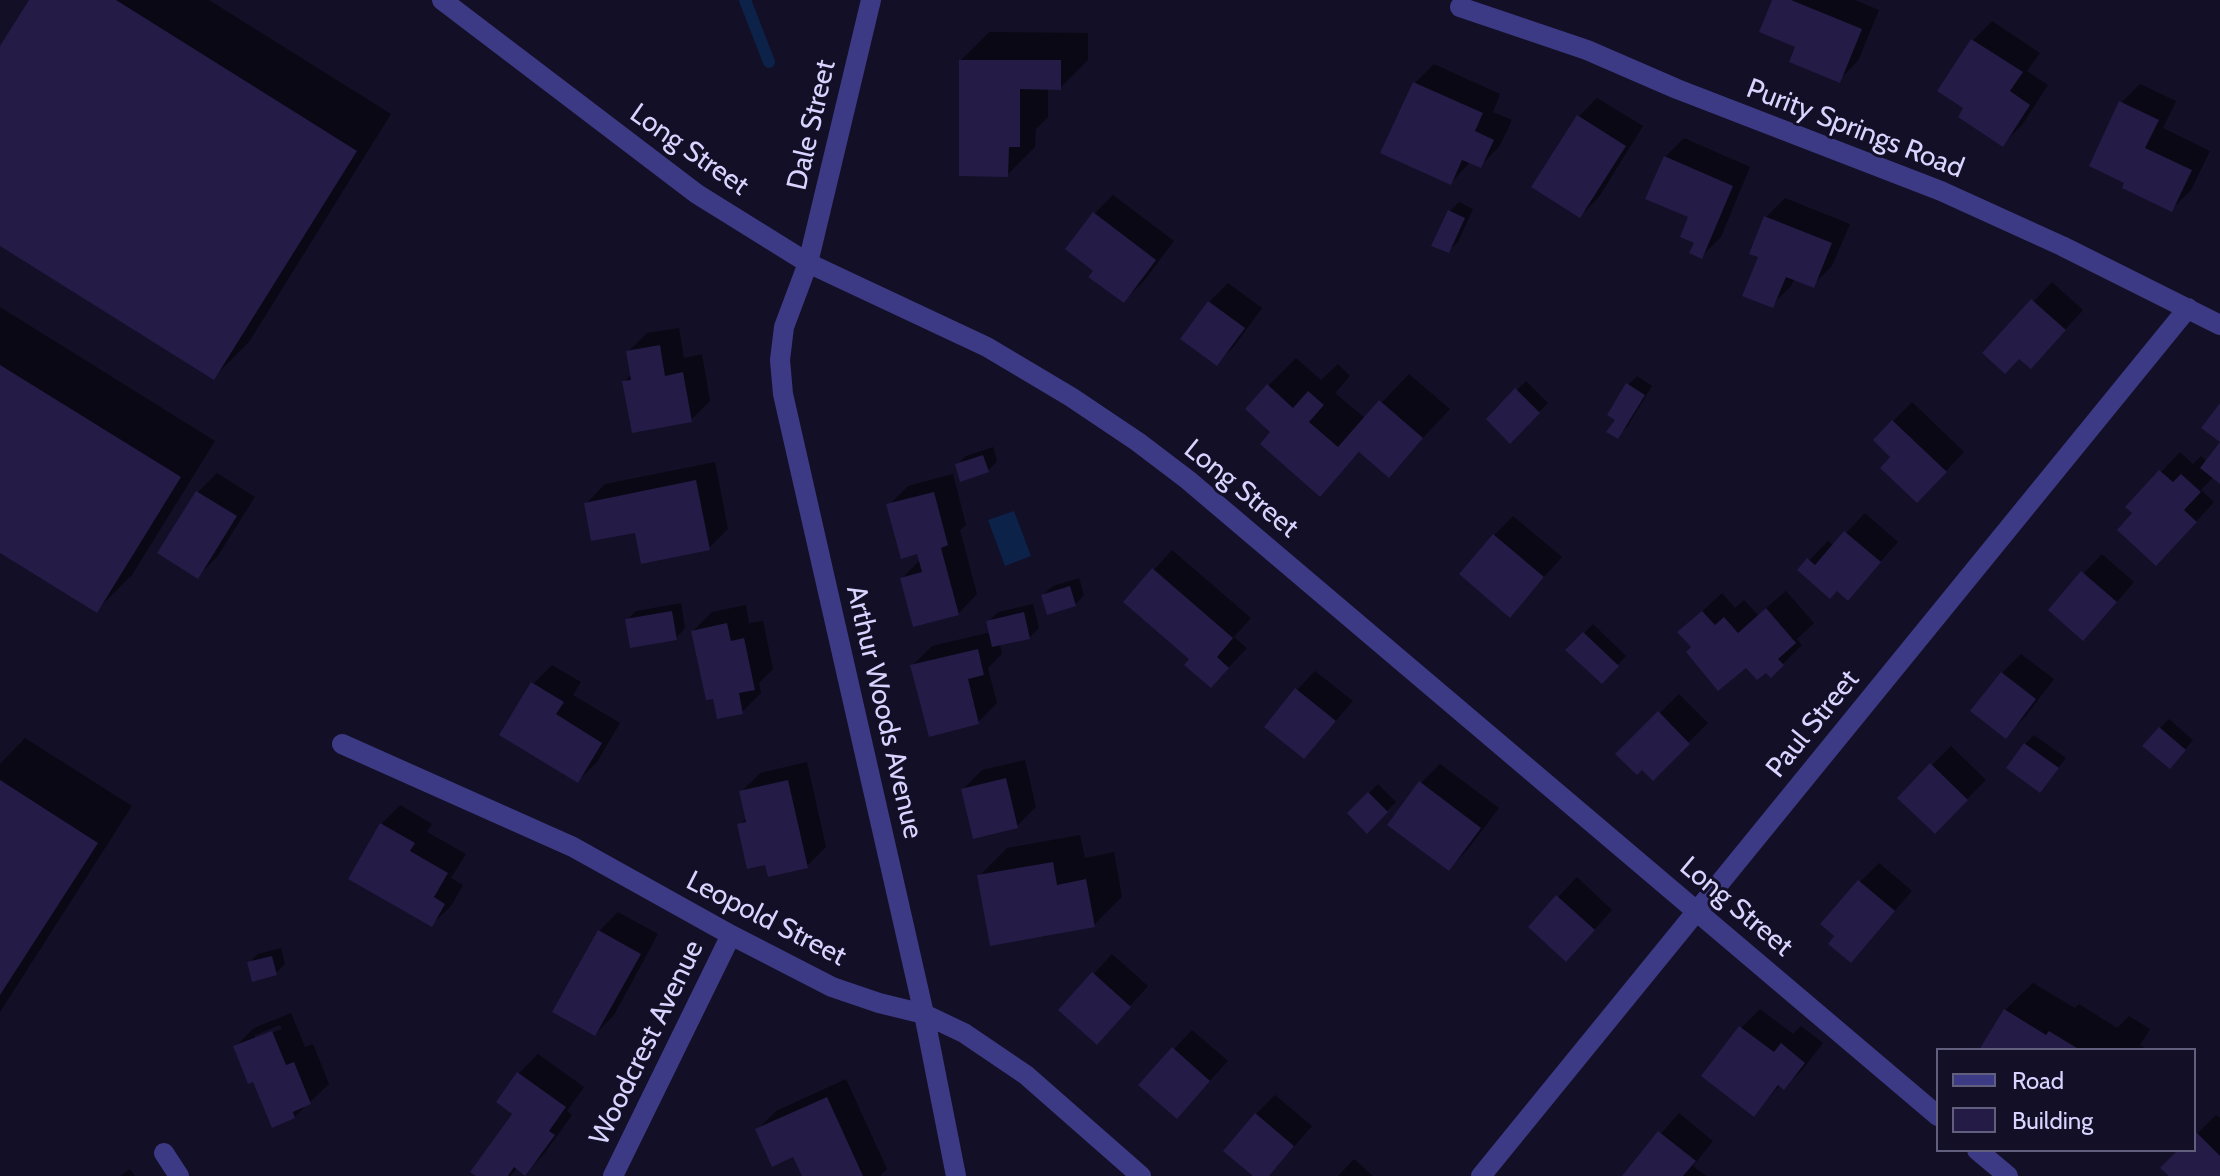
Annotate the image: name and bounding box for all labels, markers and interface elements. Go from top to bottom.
street label: Dale Street [781,57,843,193]
street label: Purity Springs Road [1742,72,1968,186]
street label: Long Street [623,97,755,203]
street label: Long Street [1177,433,1305,545]
street label: Arthur Woods Avenue [839,582,929,842]
street label: Paul Street [1759,663,1867,785]
street label: Long Street [1673,850,1799,964]
street label: Leopold Street [681,864,851,974]
street label: Woodcrest Avenue [583,935,711,1151]
legend [1936,1048,2196,1152]
text: Road [2012,1066,2064,1095]
text: Building [2012,1106,2093,1135]

